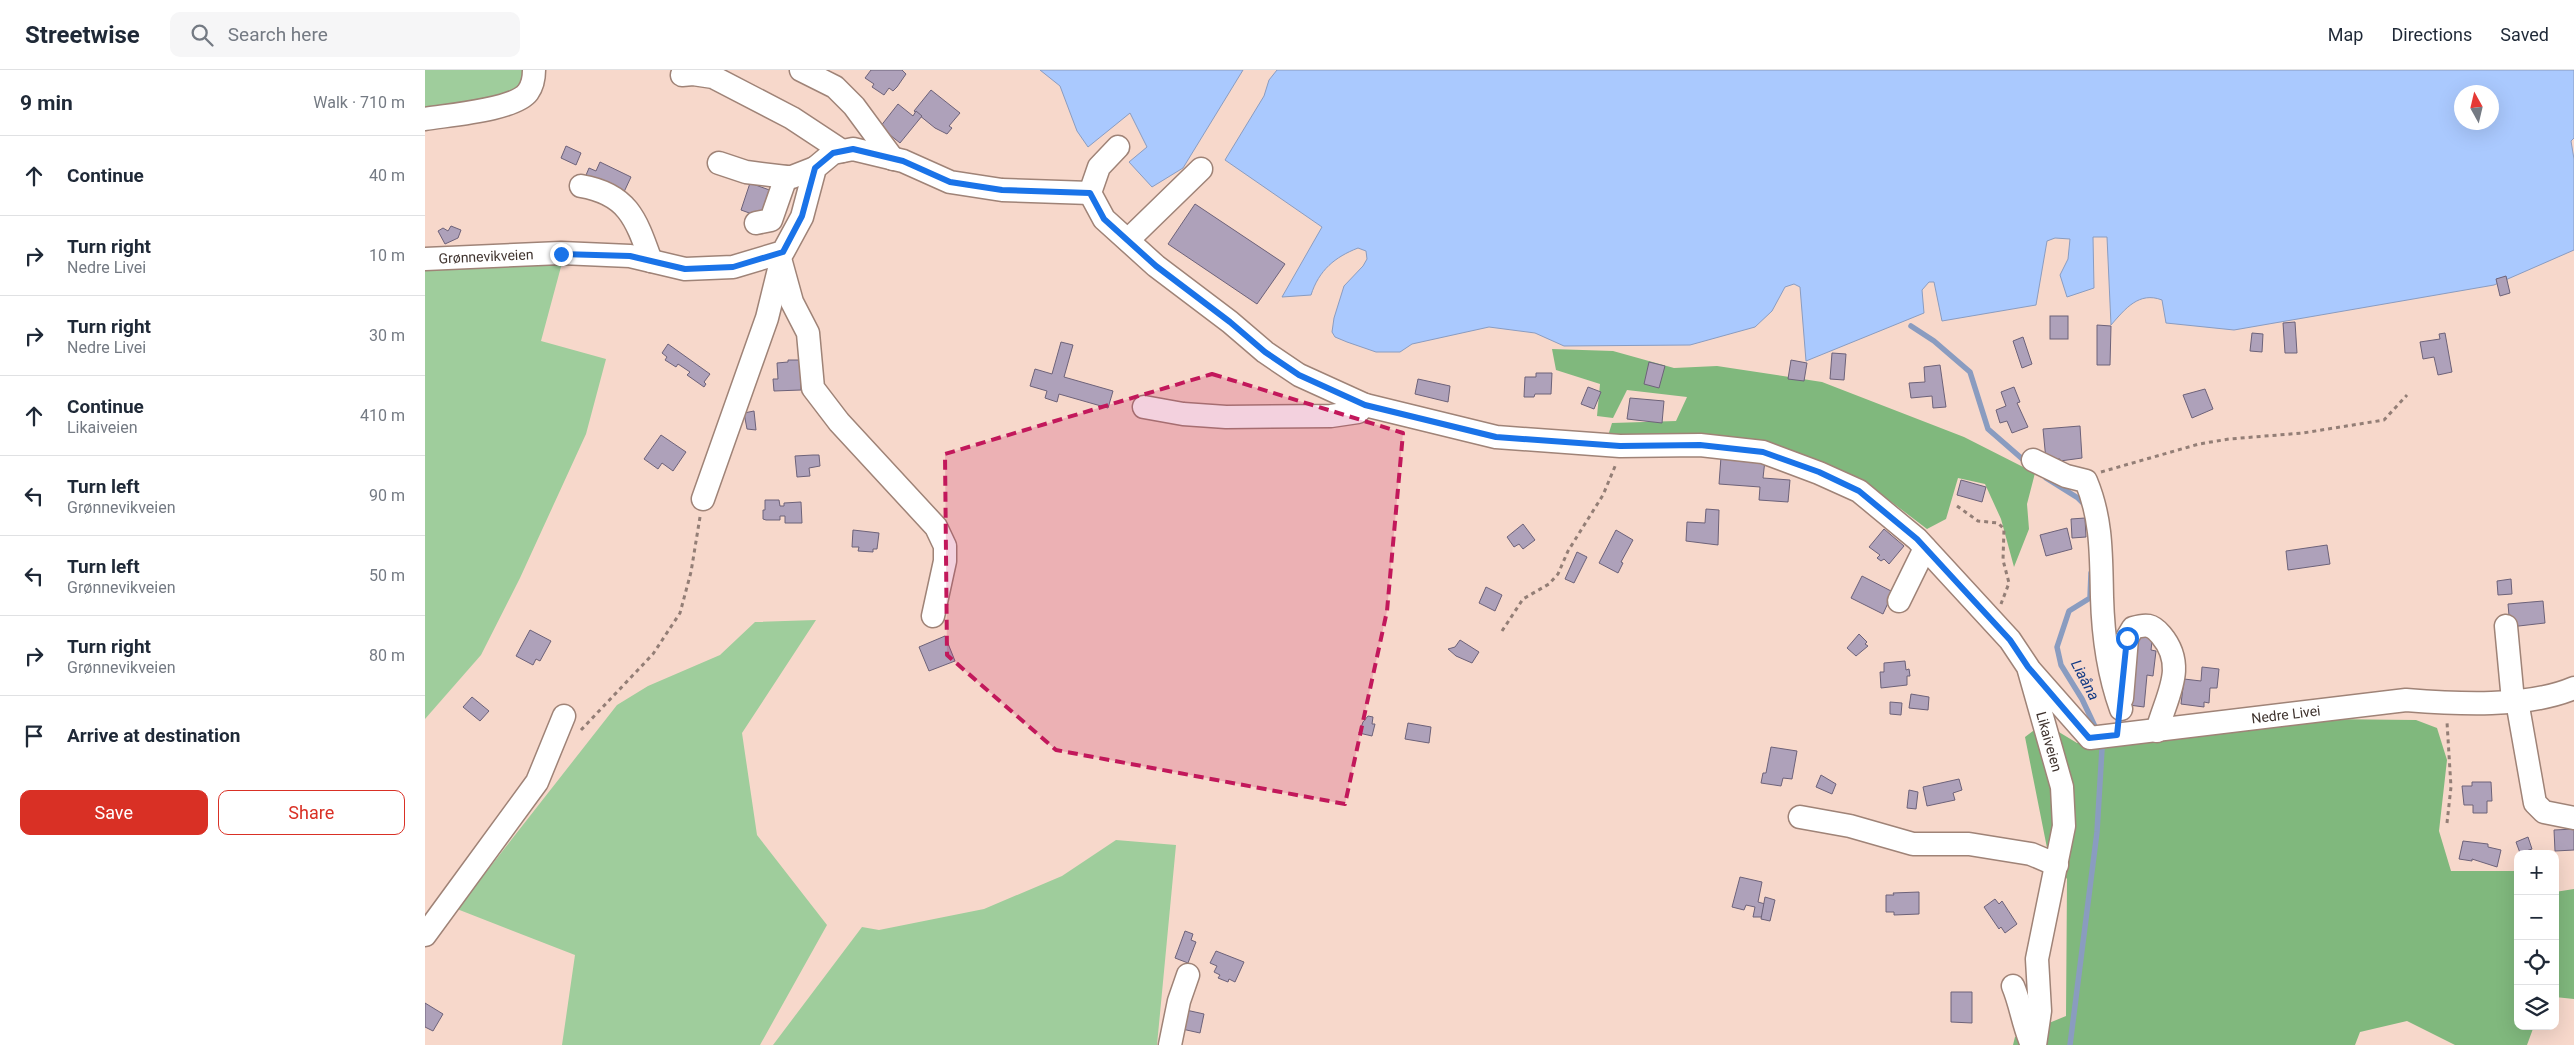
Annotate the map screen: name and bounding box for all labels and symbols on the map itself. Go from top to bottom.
north arrow [2454,85,2499,130]
route end [550,243,573,266]
street label: Grønnevikveien [438,246,534,266]
route start [2116,627,2139,650]
water label: Liaåna [2067,657,2103,703]
street label: Nedre Livei [2251,702,2321,727]
street label: Likaiveien [2033,710,2065,774]

